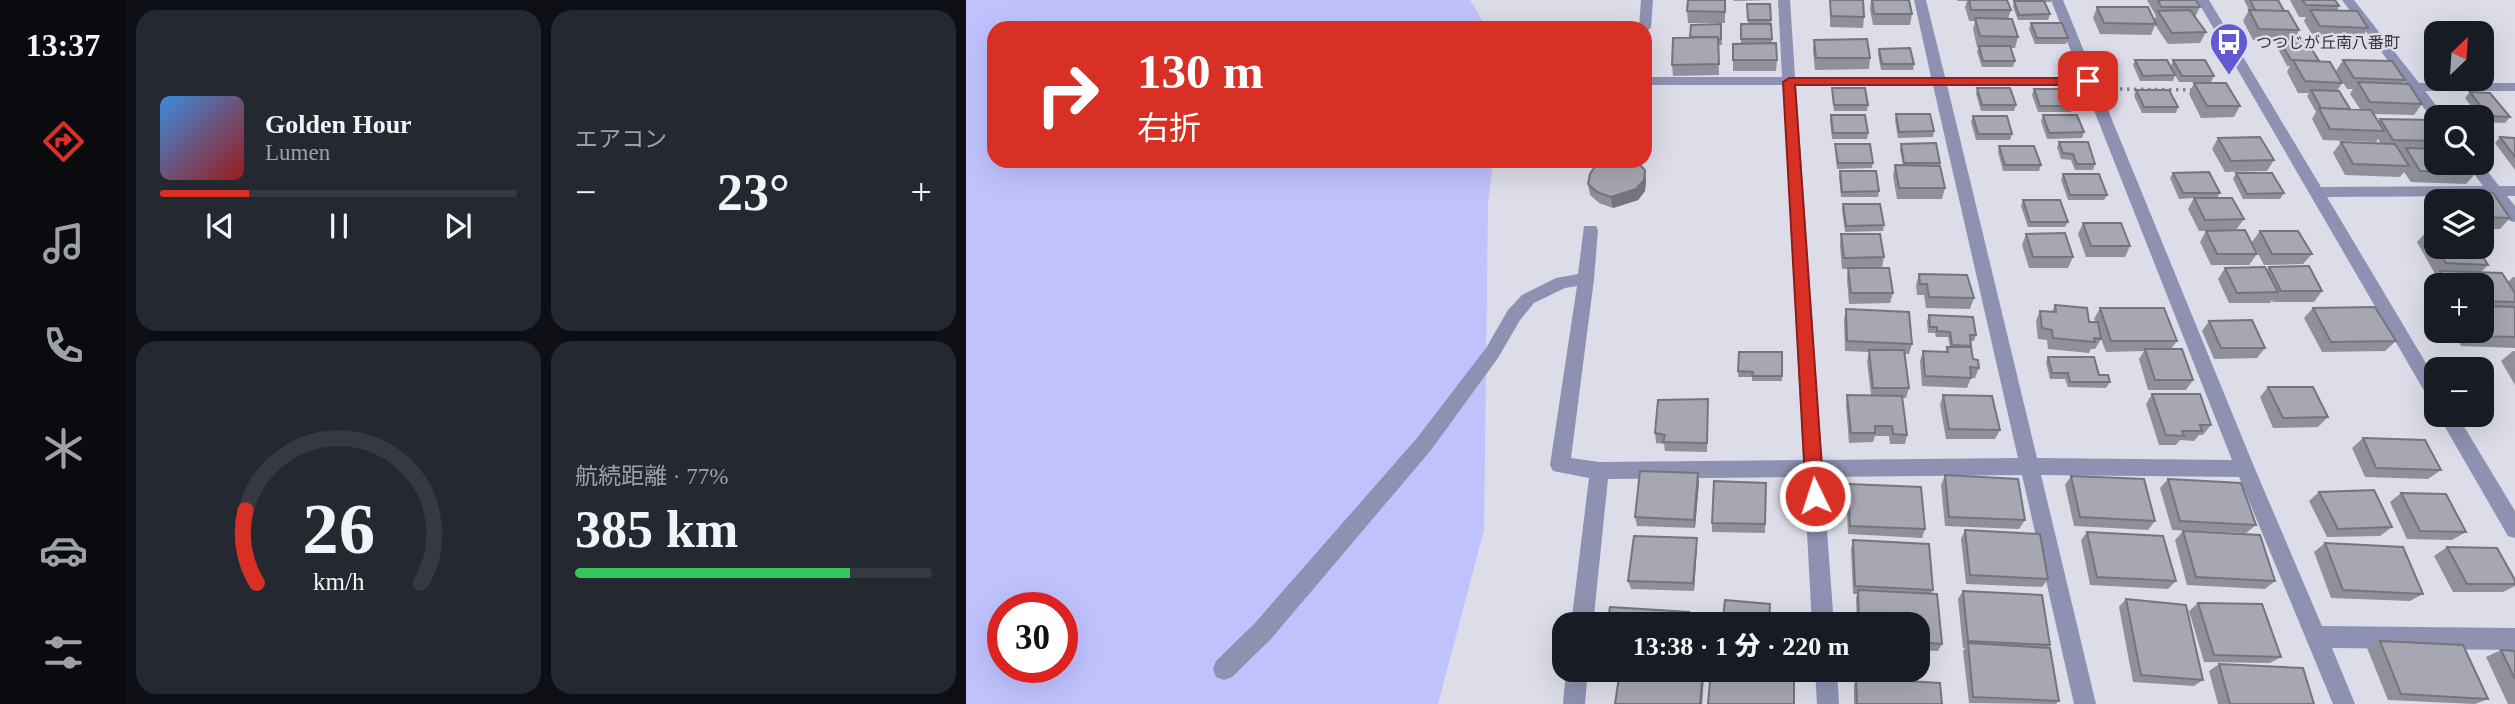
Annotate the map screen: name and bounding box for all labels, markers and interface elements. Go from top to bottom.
bus stop icon: つつじが丘南八番町 [2208,21,2250,76]
north arrow [2424,21,2494,91]
map controls [2424,21,2494,427]
text: 13:37 [26,27,100,63]
place label: つつじが丘南八番町 [2256,34,2400,51]
text: 130 m [1137,44,1264,99]
icon: right [1022,49,1113,140]
pin [2058,51,2118,111]
icon: arrive [2069,62,2107,100]
button: search [2424,105,2494,175]
text: Golden Hour [265,110,412,139]
text: 右折 [1137,110,1201,146]
icon: directions [39,117,88,166]
text: エアコン [575,127,667,152]
text: Lumen [265,140,330,165]
text: 23° [717,164,790,221]
text: − [575,171,596,213]
text: + [911,171,932,213]
button: layers [2424,189,2494,259]
icon: previous [201,207,239,245]
icon: pause [320,207,358,245]
icon: next [439,207,477,245]
icon: music [39,219,88,268]
button: + [2424,273,2494,343]
icon: phone [39,321,88,370]
button: − [2424,357,2494,427]
icon: climate [39,424,88,473]
position arrow [1778,459,1852,533]
text: 航続距離 · 77% [575,464,728,489]
text: 26 [302,489,375,570]
text: 385 km [575,501,738,558]
icon: car [39,526,88,575]
text: km/h [313,568,365,595]
speed limit sign: 30 [987,592,1078,683]
icon: filters [39,628,88,677]
text: 13:38 · 1 分 · 220 m [1633,632,1849,661]

